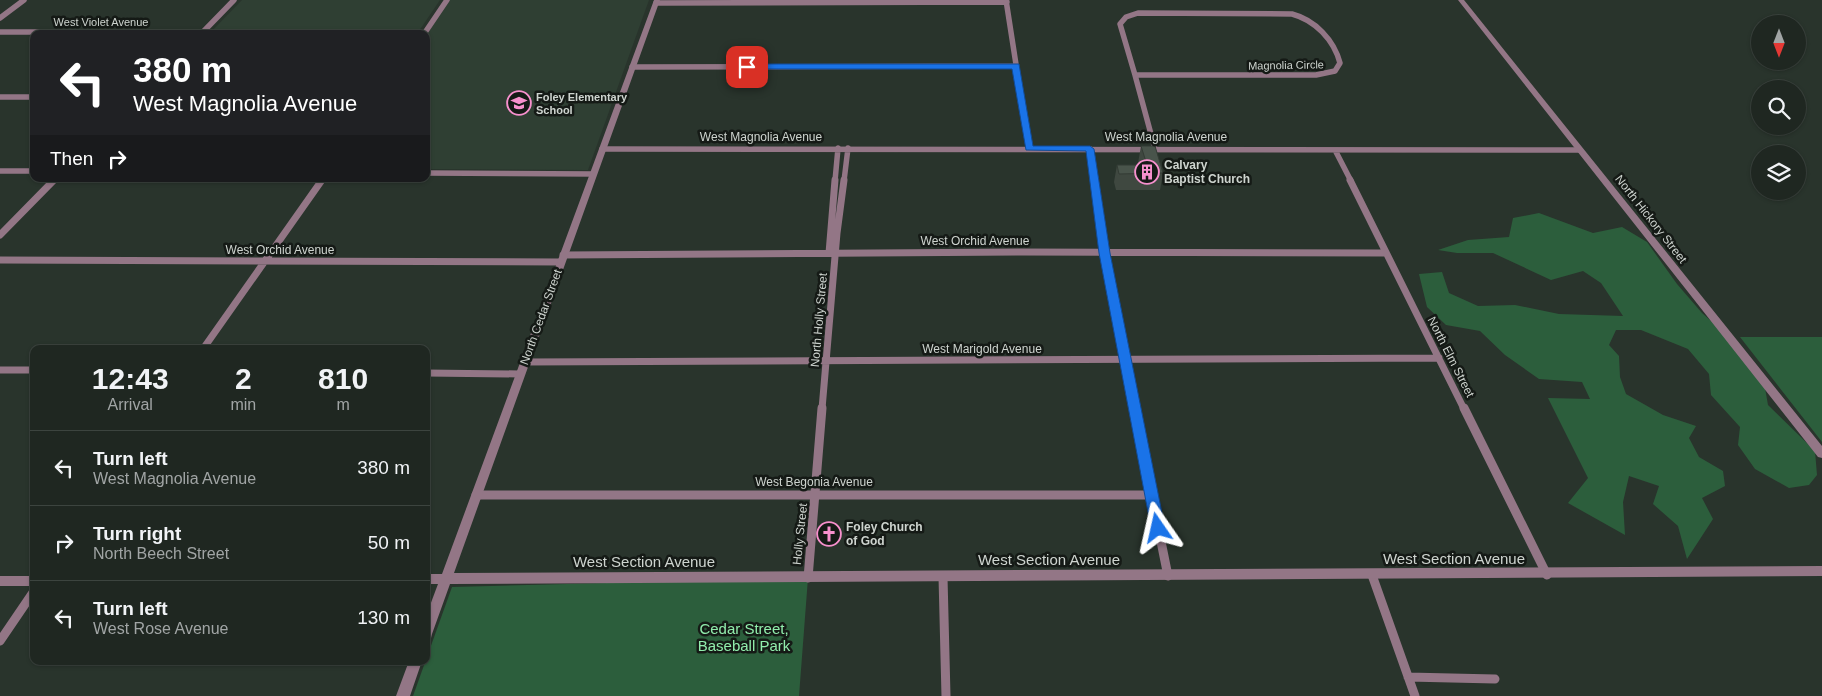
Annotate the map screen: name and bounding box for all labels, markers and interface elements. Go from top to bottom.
north arrow [1751,15,1806,70]
map controls [1751,15,1806,200]
street label: West Violet Avenue [54,16,148,28]
pin [726,46,768,88]
icon: left [50,50,115,115]
text: 380 m [133,50,232,89]
icon: arrive [733,53,761,81]
street label: Magnolia Circle [1248,58,1324,72]
button: search [1751,80,1806,135]
school or university icon: Foley Elementary School [506,90,532,116]
text: West Magnolia Avenue [133,91,357,116]
place label: Foley Elementary School [536,91,628,116]
street label: West Magnolia Avenue [700,130,822,144]
street label: West Magnolia Avenue [1105,130,1227,144]
icon: right [103,145,131,173]
button: layers [1751,145,1806,200]
text: Then [50,148,93,169]
place label: Calvary Baptist Church [1164,158,1250,186]
building icon: Calvary Baptist Church [1134,159,1160,185]
street label: North Hickory Street [1612,172,1690,266]
street label: West Orchid Avenue [921,234,1030,248]
street label: West Orchid Avenue [226,243,335,257]
street label: North Cedar Street [517,267,565,367]
street label: North Holly Street [808,272,830,368]
street label: North Elm Street [1425,314,1478,400]
street label: West Marigold Avenue [922,342,1042,356]
text: 12:43 [92,362,169,395]
text: 2 [235,362,252,395]
text: 810 [318,362,368,395]
text: Arrival [108,396,153,413]
text: min [230,396,256,413]
text: m [336,396,350,413]
text: Turn left [93,448,168,469]
icon: left [50,454,78,482]
text: 380 m [357,457,410,478]
text: West Magnolia Avenue [93,470,256,487]
street label: West Begonia Avenue [755,475,873,489]
position arrow [1131,501,1183,553]
street label: Holly Street [790,502,810,566]
place label: Foley Church of God [846,520,923,548]
church icon: Foley Church of God [816,521,842,547]
text: Turn right [93,523,181,544]
icon: right [50,529,78,557]
text: 50 m [368,532,410,553]
text: North Beech Street [93,545,229,562]
street label: West Section Avenue [1383,550,1525,567]
street label: West Section Avenue [978,551,1120,568]
street label: West Section Avenue [573,553,715,570]
text: Turn left [93,598,168,619]
icon: left [50,604,78,632]
text: 130 m [357,607,410,628]
text: West Rose Avenue [93,620,229,637]
park label: Cedar Street, Baseball Park [698,620,791,654]

